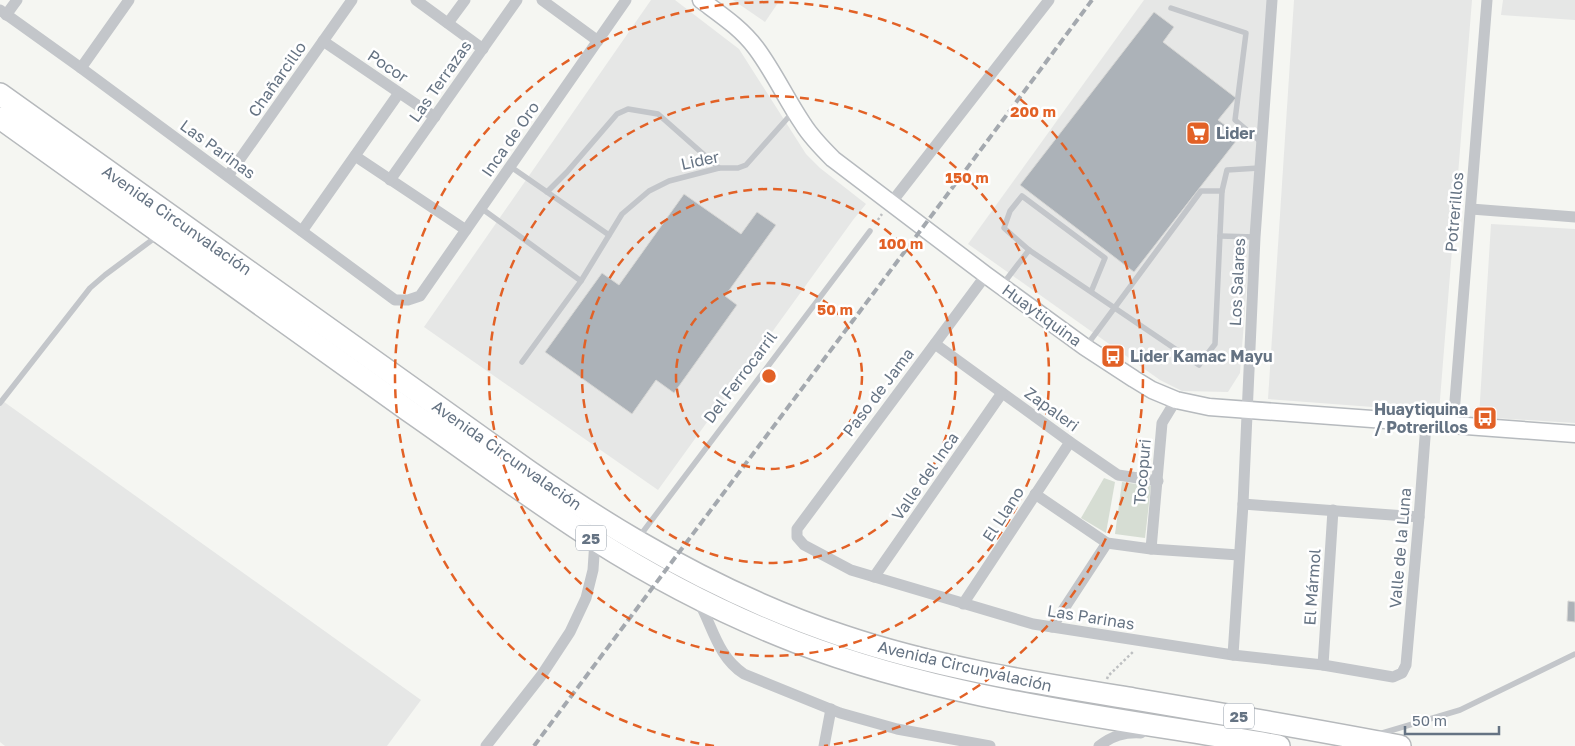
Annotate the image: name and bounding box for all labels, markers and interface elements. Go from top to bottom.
street label: Las Terrazas [404,36,476,126]
street label: Chañarcillo [244,37,310,121]
street label: Pocor [364,45,412,87]
street label: Inca de Oro [477,98,543,180]
text: 200 m [1010,102,1056,120]
street label: Las Parinas [177,115,259,183]
supermarket icon: Lider [1185,120,1211,146]
place label: Lider [1216,123,1255,143]
street label: Lider [679,146,721,174]
street label: Avenida Circunvalación [98,161,256,279]
text: 150 m [945,168,989,186]
street label: Potrerillos [1441,171,1467,253]
text: 100 m [879,234,923,252]
street label: Los Salares [1225,237,1249,327]
street label: Huaytiquina [998,279,1086,351]
text: 50 m [817,300,853,318]
street label: Del Ferrocarril [699,327,781,427]
bus stop icon: Lider Kamac Mayu [1100,343,1126,369]
street label: Paso de Jama [838,344,918,440]
place label: Lider Kamac Mayu [1130,346,1273,366]
centre of rings [760,367,778,385]
street label: Zapaleri [1021,383,1083,435]
street label: Avenida Circunvalación [428,396,586,514]
place label: Huaytiquina / Potrerillos [1374,399,1468,437]
bus stop icon: Huaytiquina / Potrerillos [1472,405,1498,431]
street label: Valle del Inca [887,428,963,524]
street label: Tocopuri [1129,438,1155,506]
street label: El Llano [978,483,1028,545]
street label: Valle de la Luna [1385,487,1415,609]
road number: 25 [576,526,606,550]
street label: El Mármol [1299,548,1325,626]
street label: Las Parinas [1046,600,1136,634]
street label: Avenida Circunvalación [876,636,1054,696]
road number: 25 [1224,704,1254,728]
scale bar [1405,704,1499,736]
text: 50 m [1412,711,1447,729]

